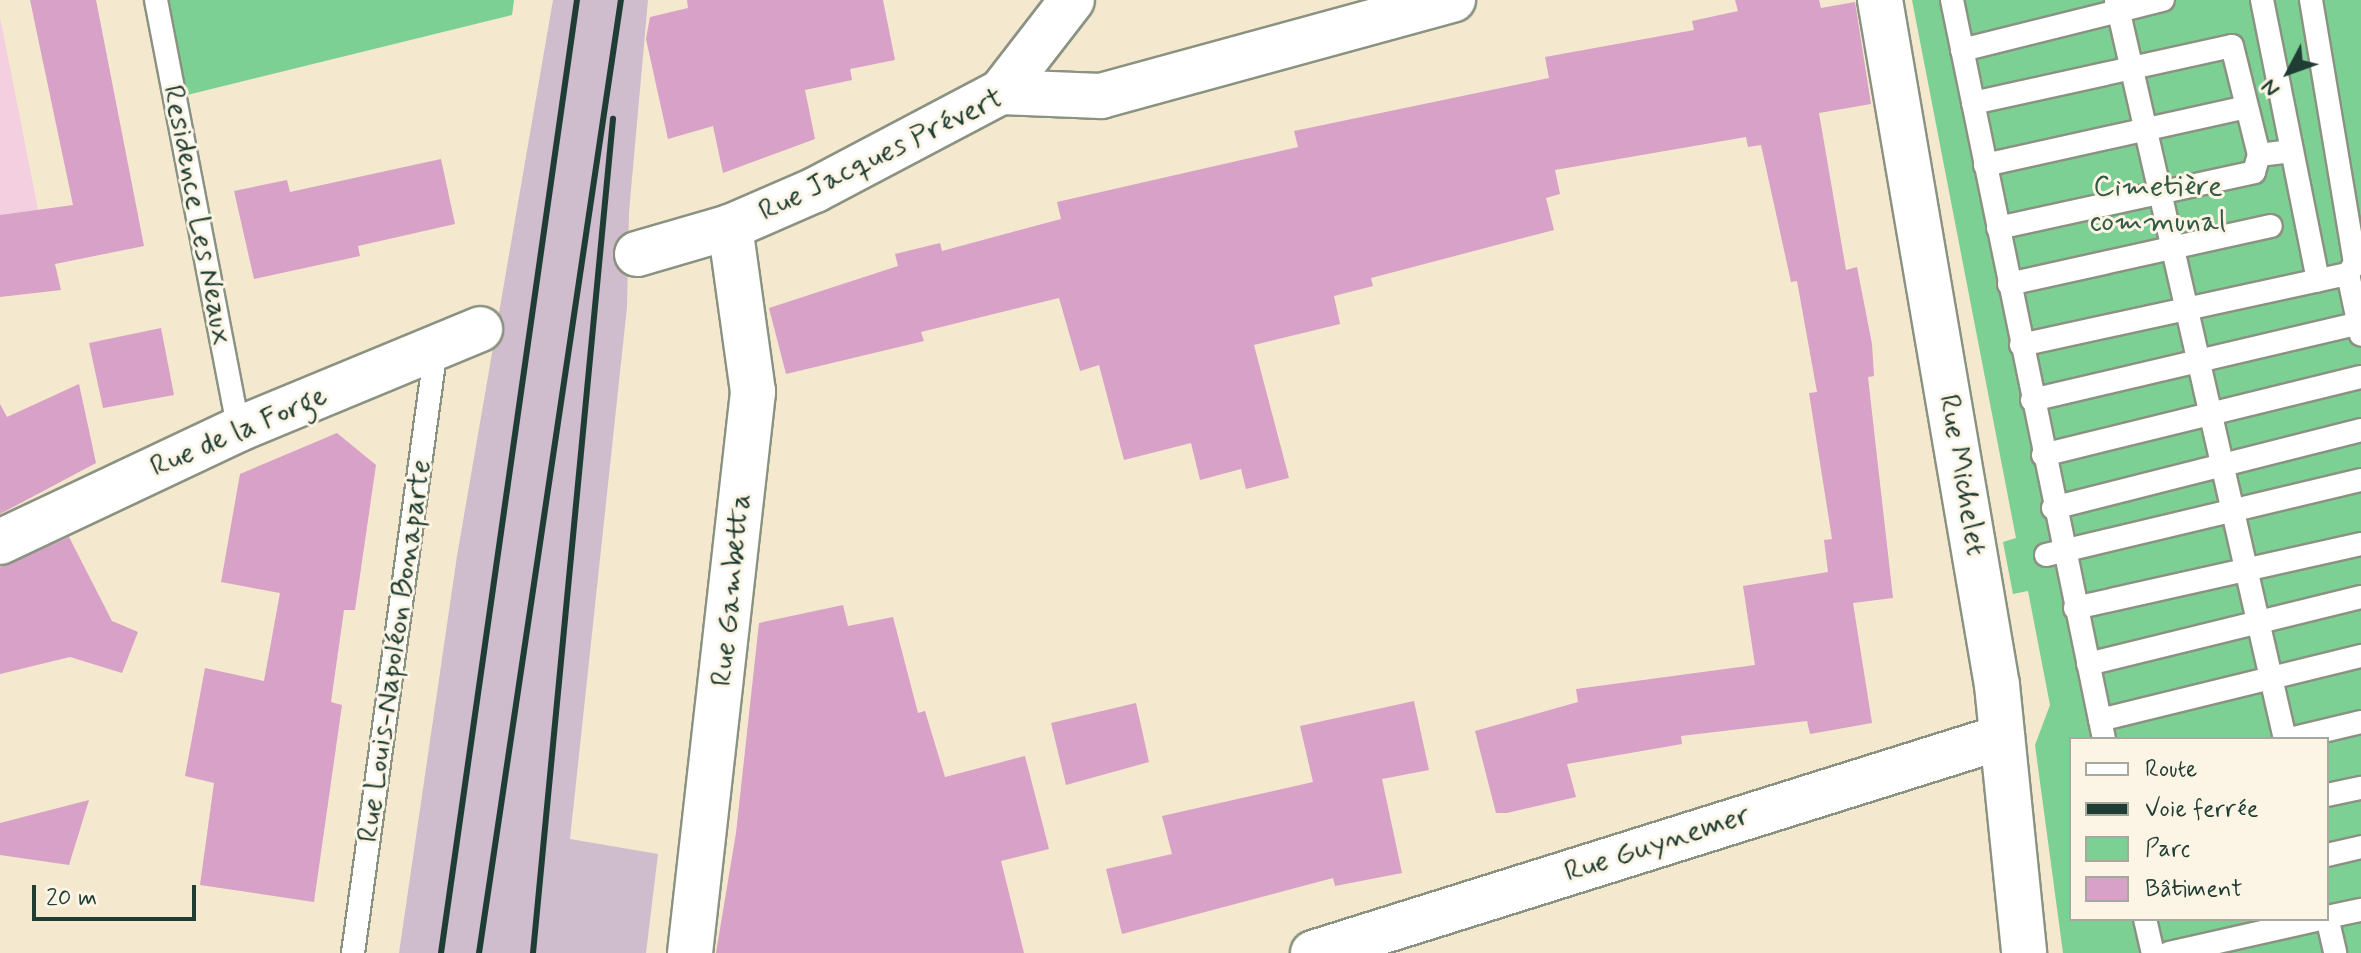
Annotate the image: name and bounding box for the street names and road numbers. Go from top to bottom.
street label: Residence Les Neaux [153,78,241,352]
street label: Rue Jacques Prévert [756,82,1006,228]
street label: Rue de la Forge [145,378,333,486]
street label: Rue Michelet [1930,392,1994,558]
street label: Rue Louis-Napoléon Bonaparte [351,463,439,839]
street label: Rue Gambetta [704,494,760,686]
street label: Rue Guynemer [1562,798,1752,890]

